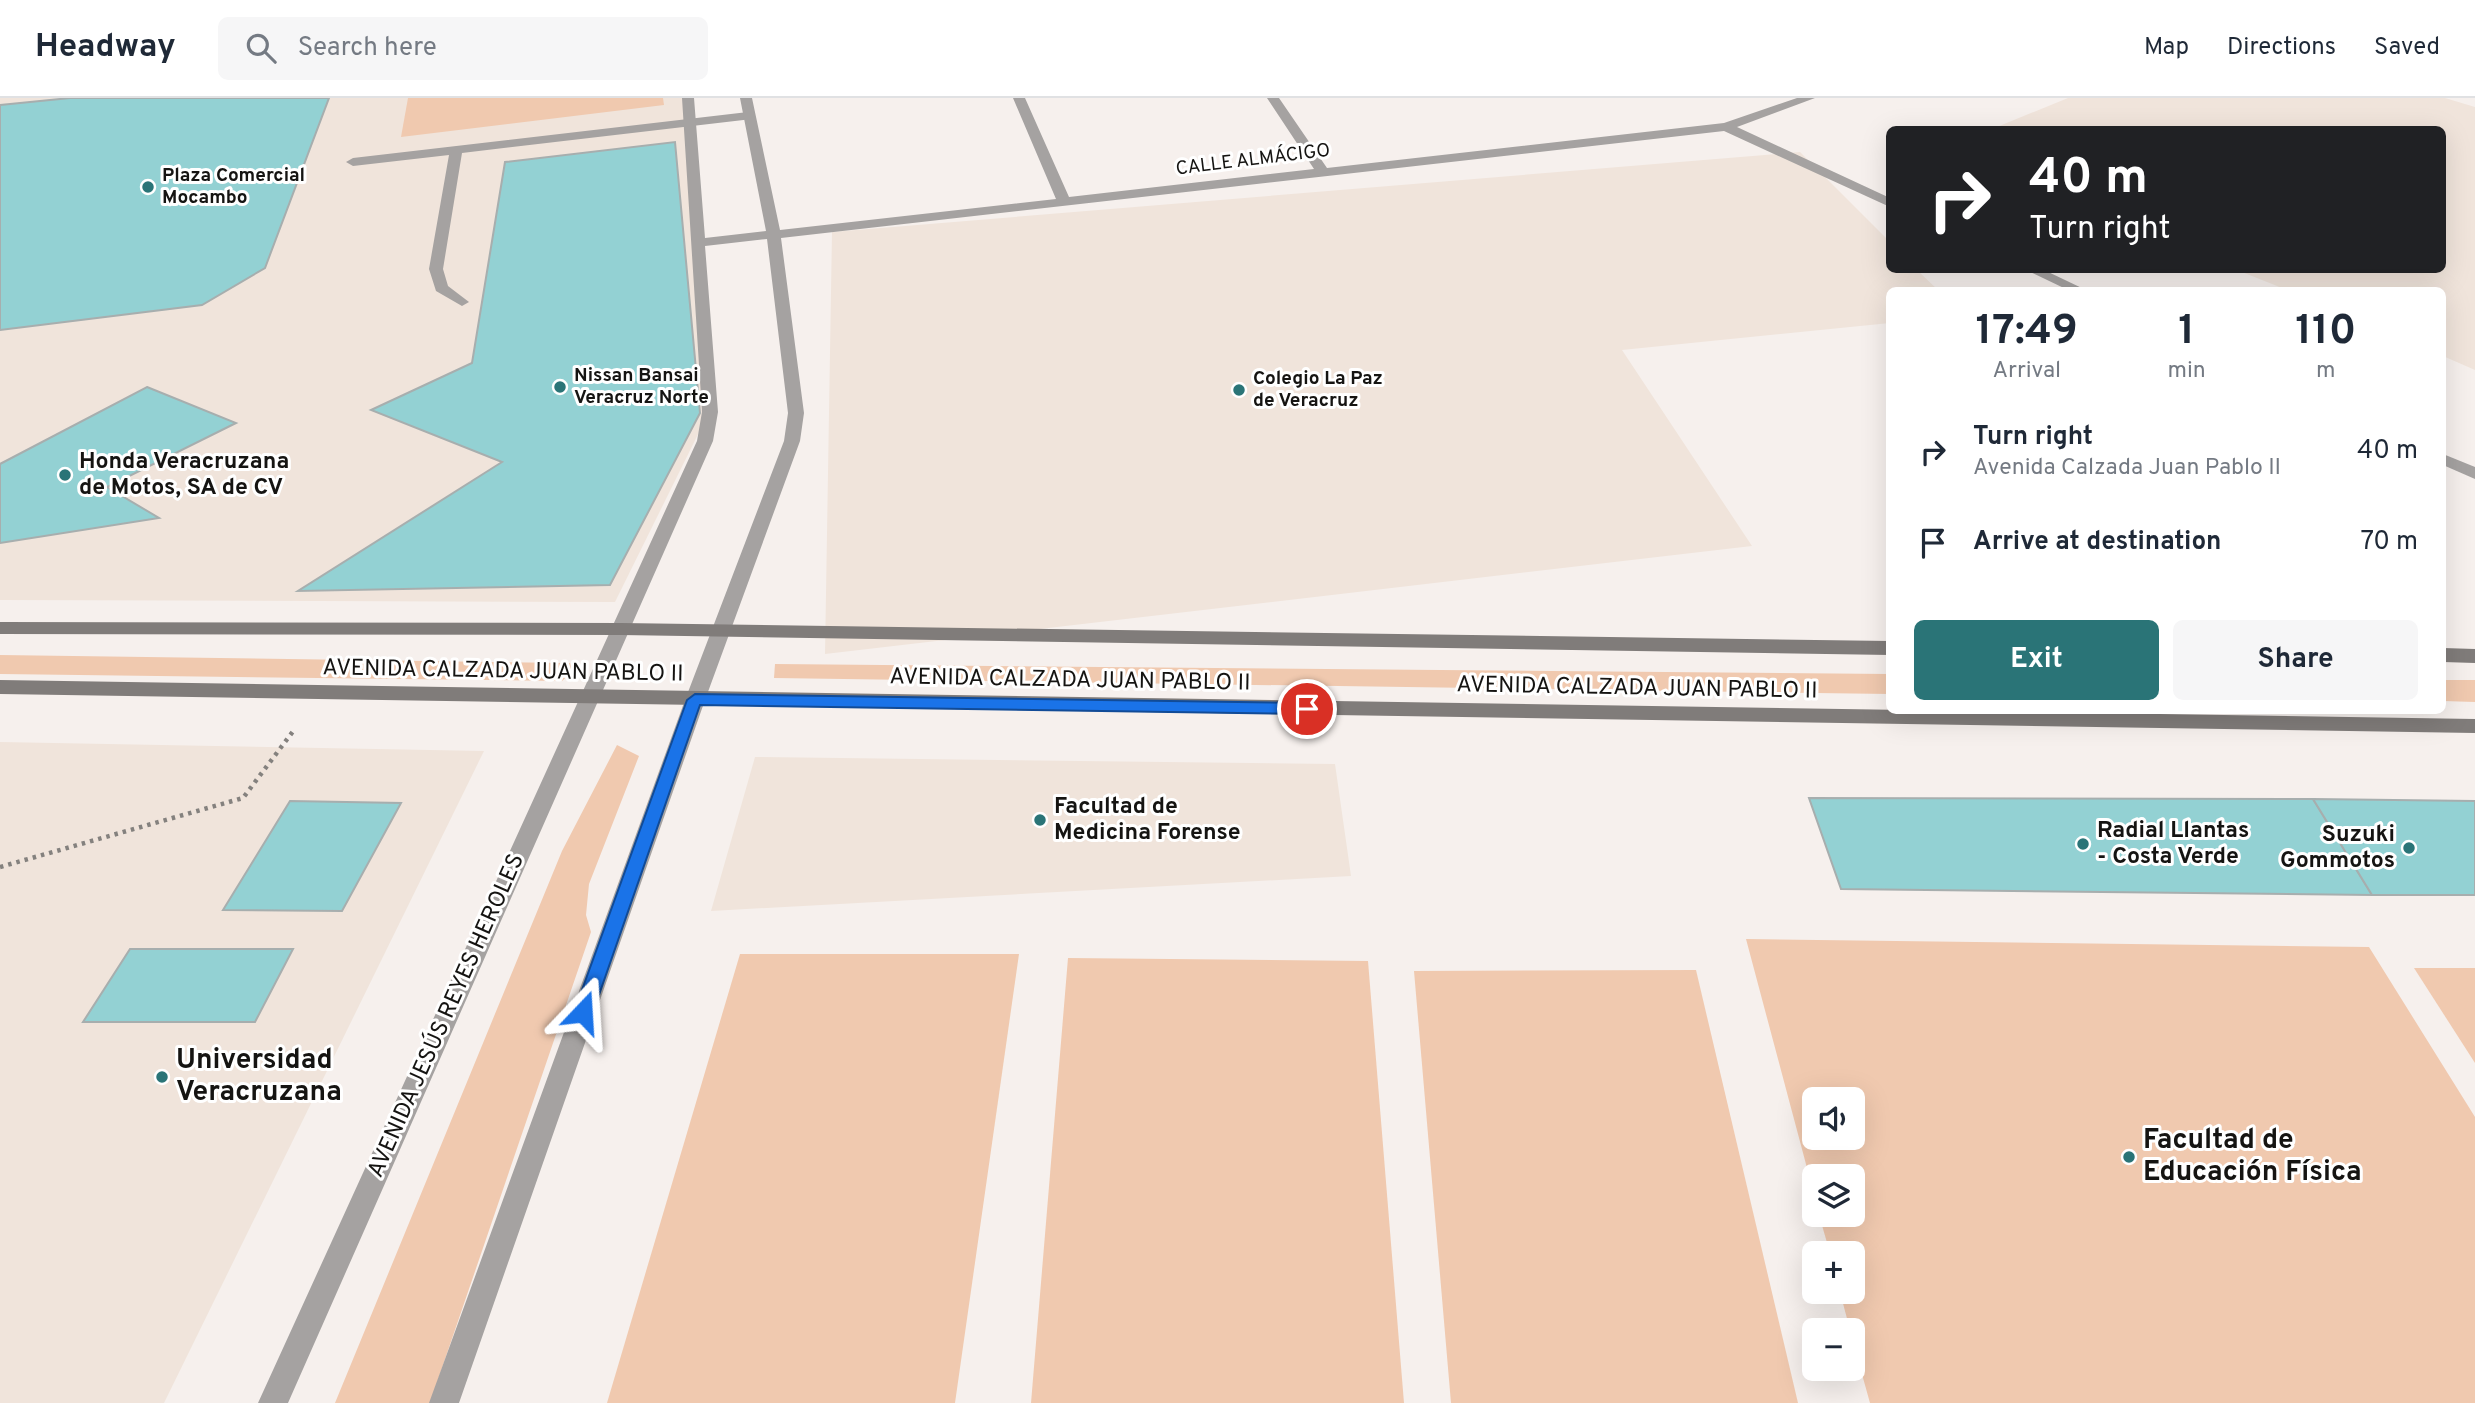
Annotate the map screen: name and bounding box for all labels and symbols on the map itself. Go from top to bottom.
street label: CALLE ALMÁCIGO [1174,138,1332,181]
place label: Plaza Comercial Mocambo [162,164,305,210]
marker: Plaza Comercial Mocambo [140,179,156,195]
place label: Nissan Bansai Veracruz Norte [574,364,709,410]
place label: Colegio La Paz de Veracruz [1253,367,1383,413]
marker: Nissan Bansai Veracruz Norte [552,379,568,395]
marker: Colegio La Paz de Veracruz [1231,382,1247,398]
place label: Honda Veracruzana de Motos, SA de CV [79,448,289,503]
marker: Honda Veracruzana de Motos, SA de CV [57,467,73,483]
street label: AVENIDA CALZADA JUAN PABLO II [322,654,684,690]
street label: AVENIDA CALZADA JUAN PABLO II [889,663,1251,699]
street label: AVENIDA CALZADA JUAN PABLO II [1456,671,1818,707]
pin [1277,679,1337,739]
place label: Facultad de Medicina Forense [1054,793,1241,848]
marker: Facultad de Medicina Forense [1032,812,1048,828]
place label: Radial Llantas - Costa Verde [2097,817,2249,872]
place label: Suzuki Gommotos [2280,821,2395,876]
marker: Radial Llantas - Costa Verde [2075,836,2091,852]
marker: Suzuki Gommotos [2401,840,2417,856]
street label: AVENIDA JESÚS REYES HEROLES [360,849,532,1182]
position arrow [546,975,620,1049]
place label: Universidad Veracruzana [176,1043,342,1111]
marker: Universidad Veracruzana [154,1069,170,1085]
place label: Facultad de Educación Física [2143,1123,2362,1191]
marker: Facultad de Educación Física [2121,1149,2137,1165]

